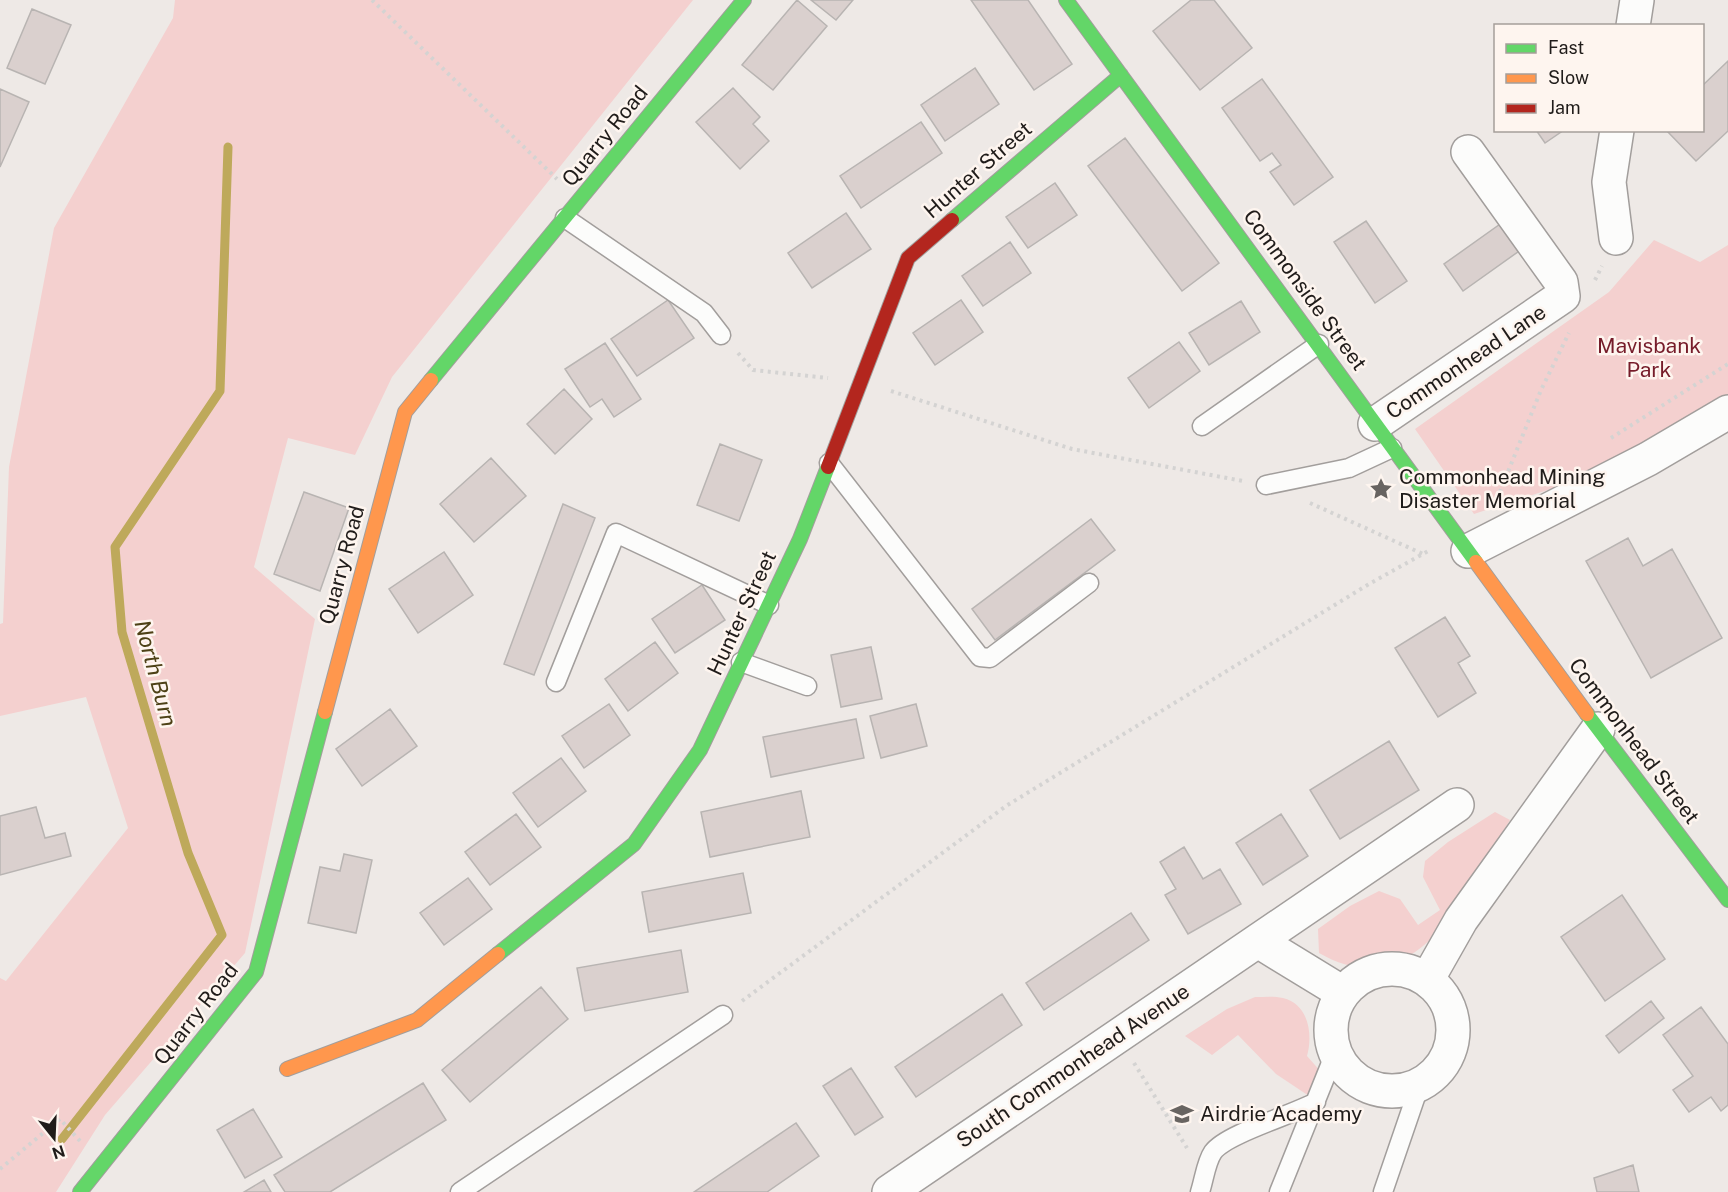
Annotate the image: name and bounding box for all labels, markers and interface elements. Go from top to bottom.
legend [1494,24,1704,132]
text: Fast [1548,37,1584,58]
text: Slow [1548,67,1589,88]
street label: Quarry Road [556,80,653,191]
text: Jam [1548,97,1581,118]
street label: Hunter Street [919,116,1037,223]
street label: Commonside Street [1239,204,1372,375]
street label: Commonhead Lane [1381,299,1550,424]
park label: Mavisbank Park [1597,333,1701,382]
place label: Commonhead Mining Disaster Memorial [1399,464,1605,513]
place icon: Commonhead Mining Disaster Memorial [1368,476,1394,502]
street label: Quarry Road [314,503,369,627]
street label: Hunter Street [702,547,781,679]
water label: North Burn [129,617,183,729]
street label: Commonhead Street [1564,653,1705,829]
street label: Quarry Road [148,958,243,1070]
street label: South Commonhead Avenue [952,978,1194,1153]
school or university icon: Airdrie Academy [1169,1101,1195,1127]
place label: Airdrie Academy [1200,1101,1362,1126]
north arrow [24,1108,84,1168]
text: N [50,1141,67,1163]

